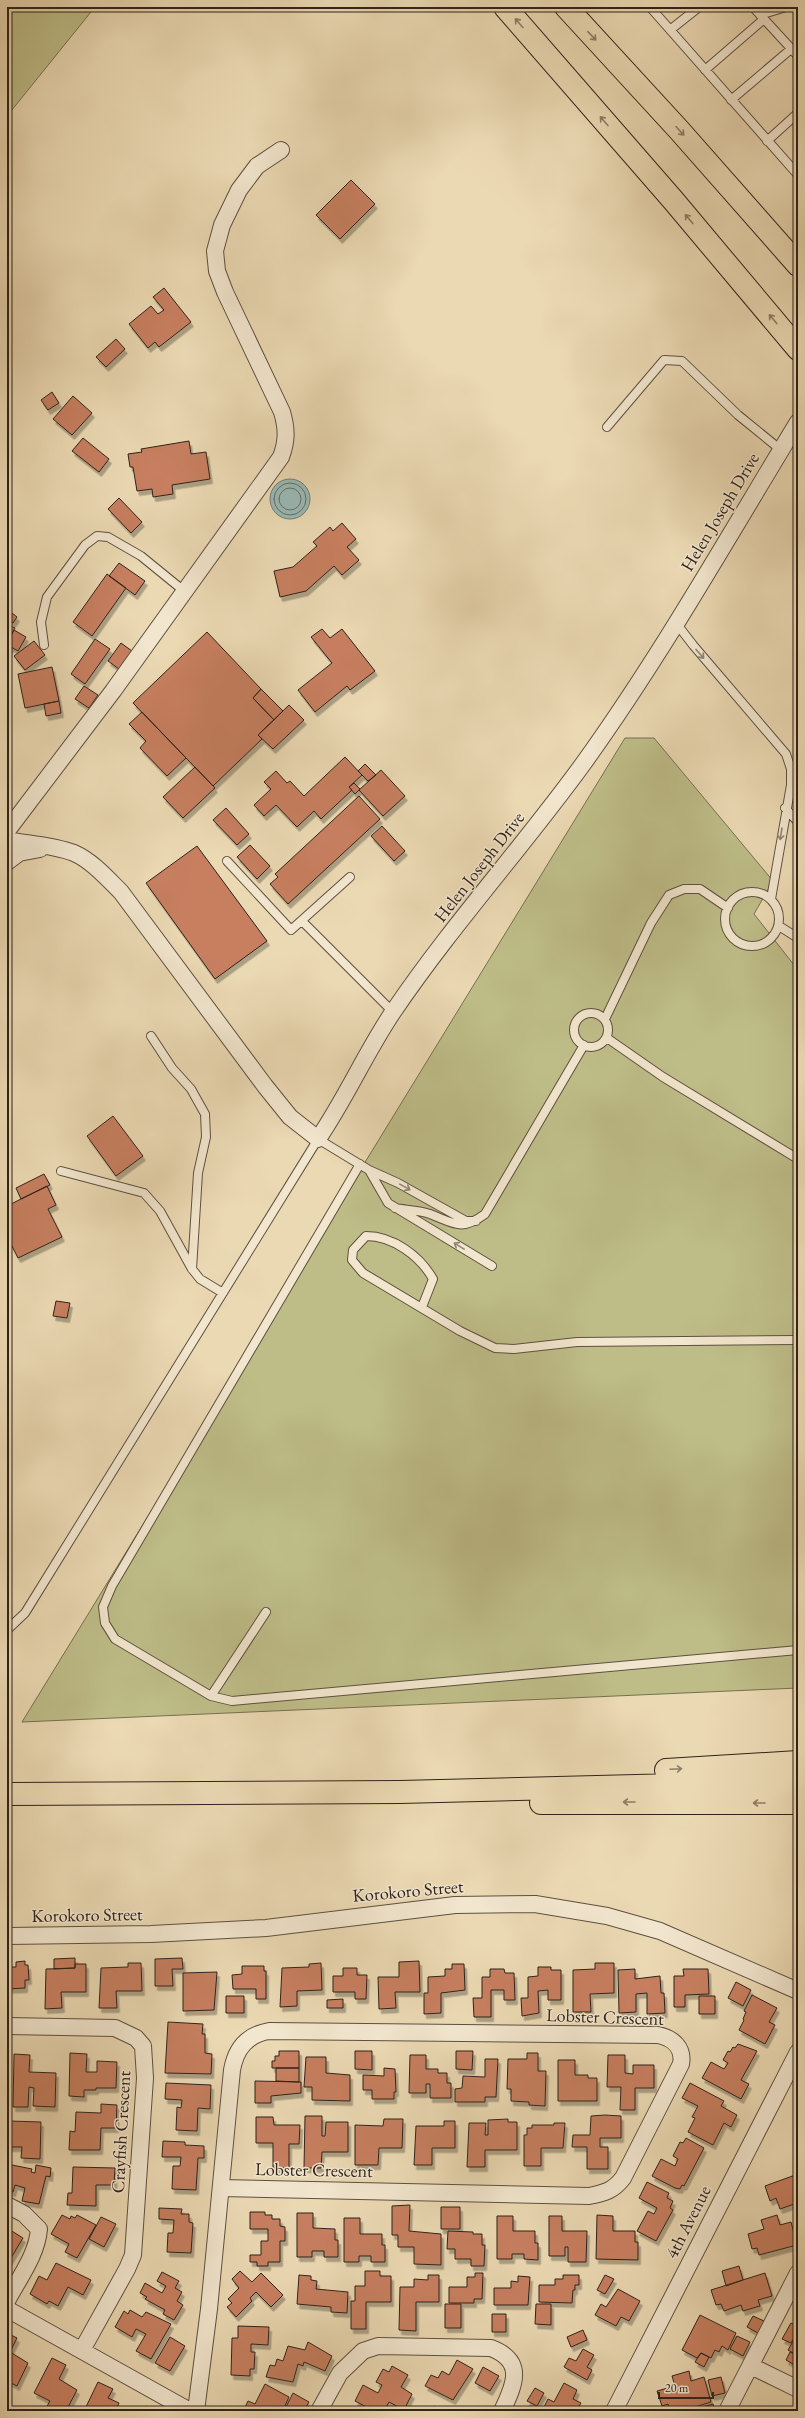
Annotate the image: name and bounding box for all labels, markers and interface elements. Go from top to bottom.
one-way arrow [514,18,523,28]
one-way arrow [587,31,597,41]
one-way arrow [600,116,609,126]
one-way arrow [675,126,684,136]
one-way arrow [685,214,694,225]
one-way arrow [768,313,777,324]
street label: Helen Joseph Drive [675,448,764,575]
one-way arrow [695,648,704,658]
street label: Helen Joseph Drive [428,807,529,927]
one-way arrow [777,827,785,840]
one-way arrow [398,1183,410,1191]
one-way arrow [454,1242,465,1250]
one-way arrow [669,1766,682,1773]
one-way arrow [623,1798,636,1806]
one-way arrow [753,1799,766,1807]
street label: Korokoro Street [352,1874,465,1907]
street label: Korokoro Street [31,1902,143,1927]
street label: Lobster Crescent [546,2003,665,2030]
street label: Crayfish Crescent [106,2070,135,2194]
street label: Lobster Crescent [255,2157,373,2182]
street label: 4th Avenue [659,2181,716,2262]
scale bar [659,2374,713,2400]
text: 20 m [665,2380,689,2396]

